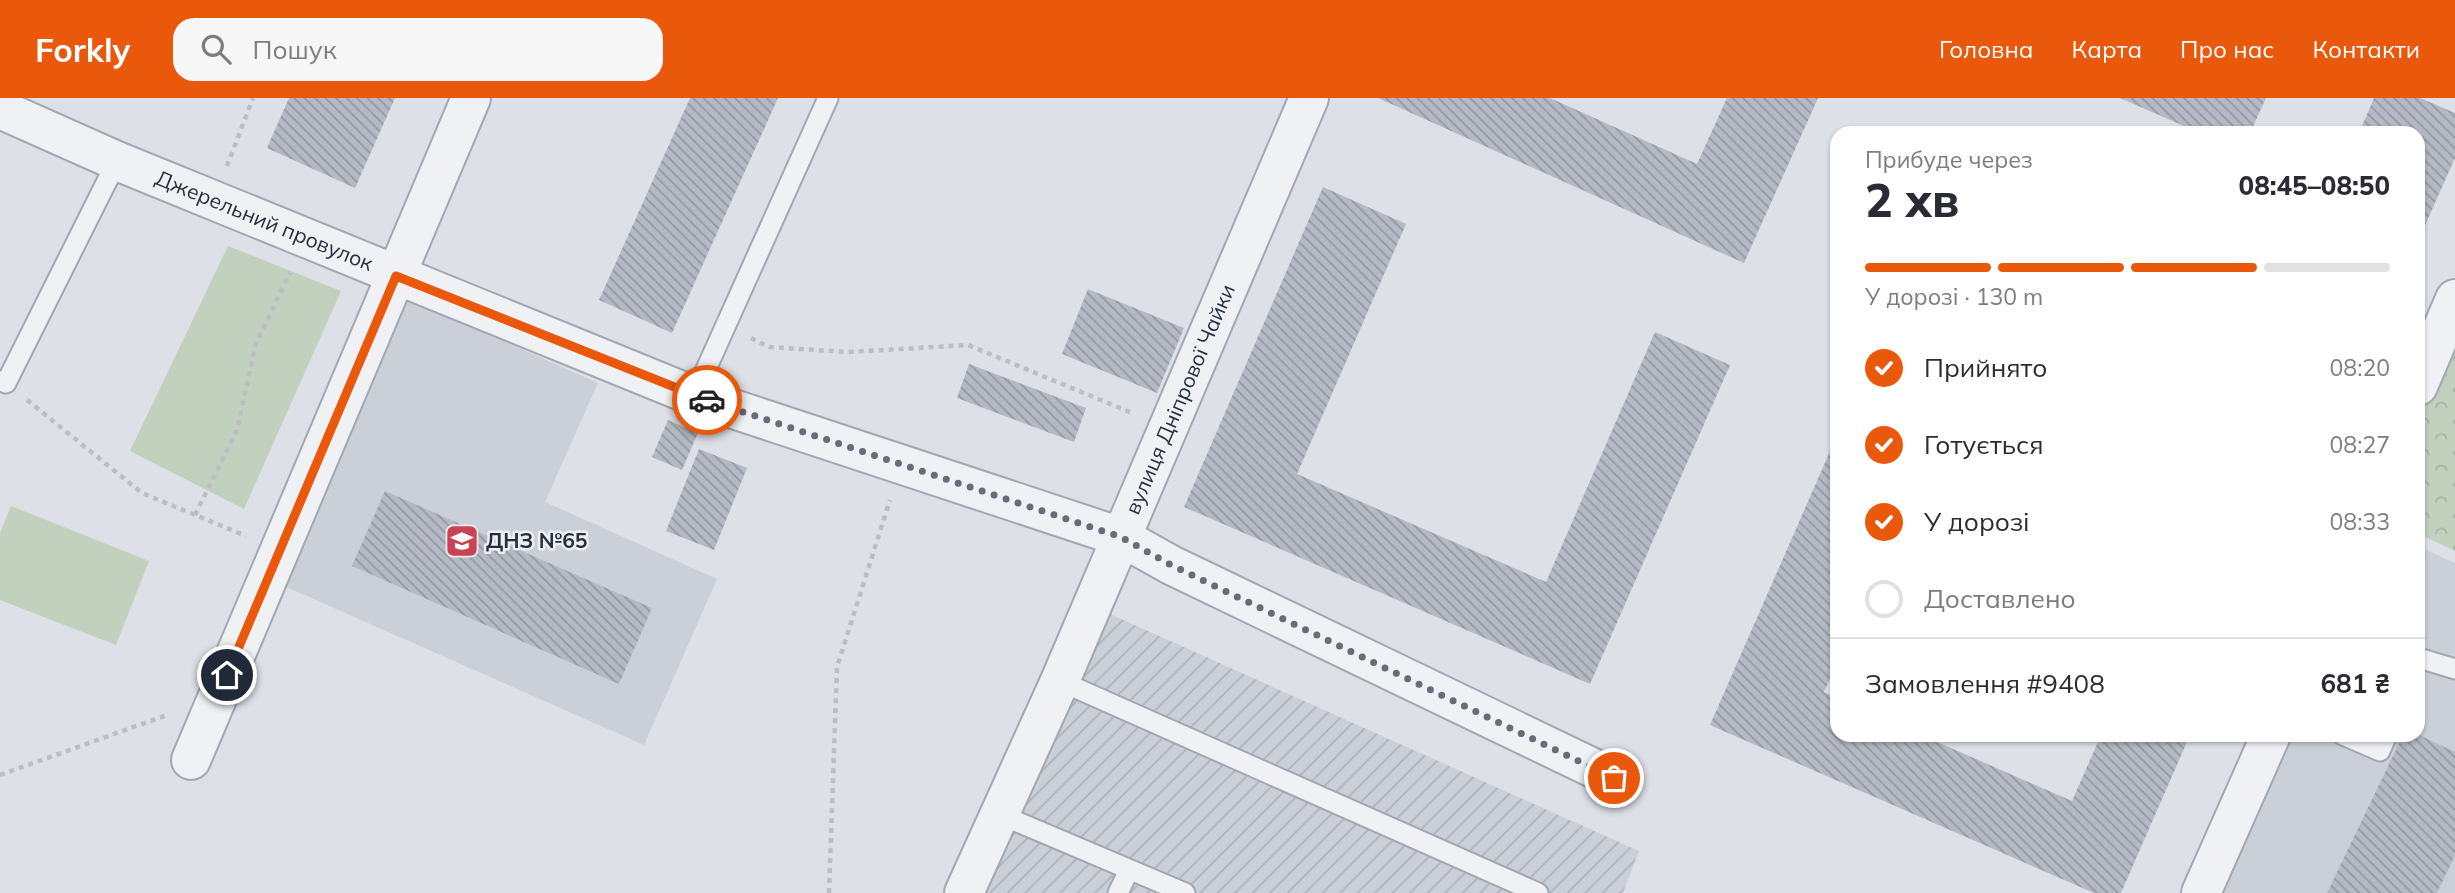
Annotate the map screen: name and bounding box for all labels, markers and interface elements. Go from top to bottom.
search box [173,18,663,81]
text: Forkly [35,29,131,70]
icon: search [197,30,235,68]
text: Пошук [253,33,337,66]
text: Головна [1939,34,2033,64]
text: Карта [2071,34,2142,64]
text: Про нас [2180,34,2274,64]
text: Контакти [2312,34,2420,64]
text: Прибуде через [1865,145,2033,174]
street label: Джерельний провулок [152,164,378,276]
text: 08:45–08:50 [2239,169,2390,202]
text: 2 хв [1865,171,1959,229]
street label: вулиця Дніпрової Чайки [1119,280,1240,518]
text: У дорозі · 130 m [1865,282,2043,311]
icon: check [1865,349,1903,387]
text: Прийнято [1924,351,2047,384]
text: 08:20 [2330,353,2390,382]
courier [672,365,742,435]
icon: car [688,381,726,419]
icon: check [1865,426,1903,464]
text: Готується [1924,428,2043,461]
text: 08:27 [2330,430,2390,459]
icon: check [1865,503,1903,541]
text: У дорозі [1924,505,2030,538]
text: 08:33 [2330,507,2390,536]
school or university icon: ДНЗ №65 [443,522,481,560]
place label: ДНЗ №65 [486,527,587,553]
text: Доставлено [1924,582,2076,615]
pin [197,645,257,705]
icon: home [208,656,246,694]
text: Замовлення #9408 [1865,667,2105,700]
text: 681 ₴ [2320,667,2390,700]
pin [1584,748,1644,808]
icon: bag [1595,759,1633,797]

